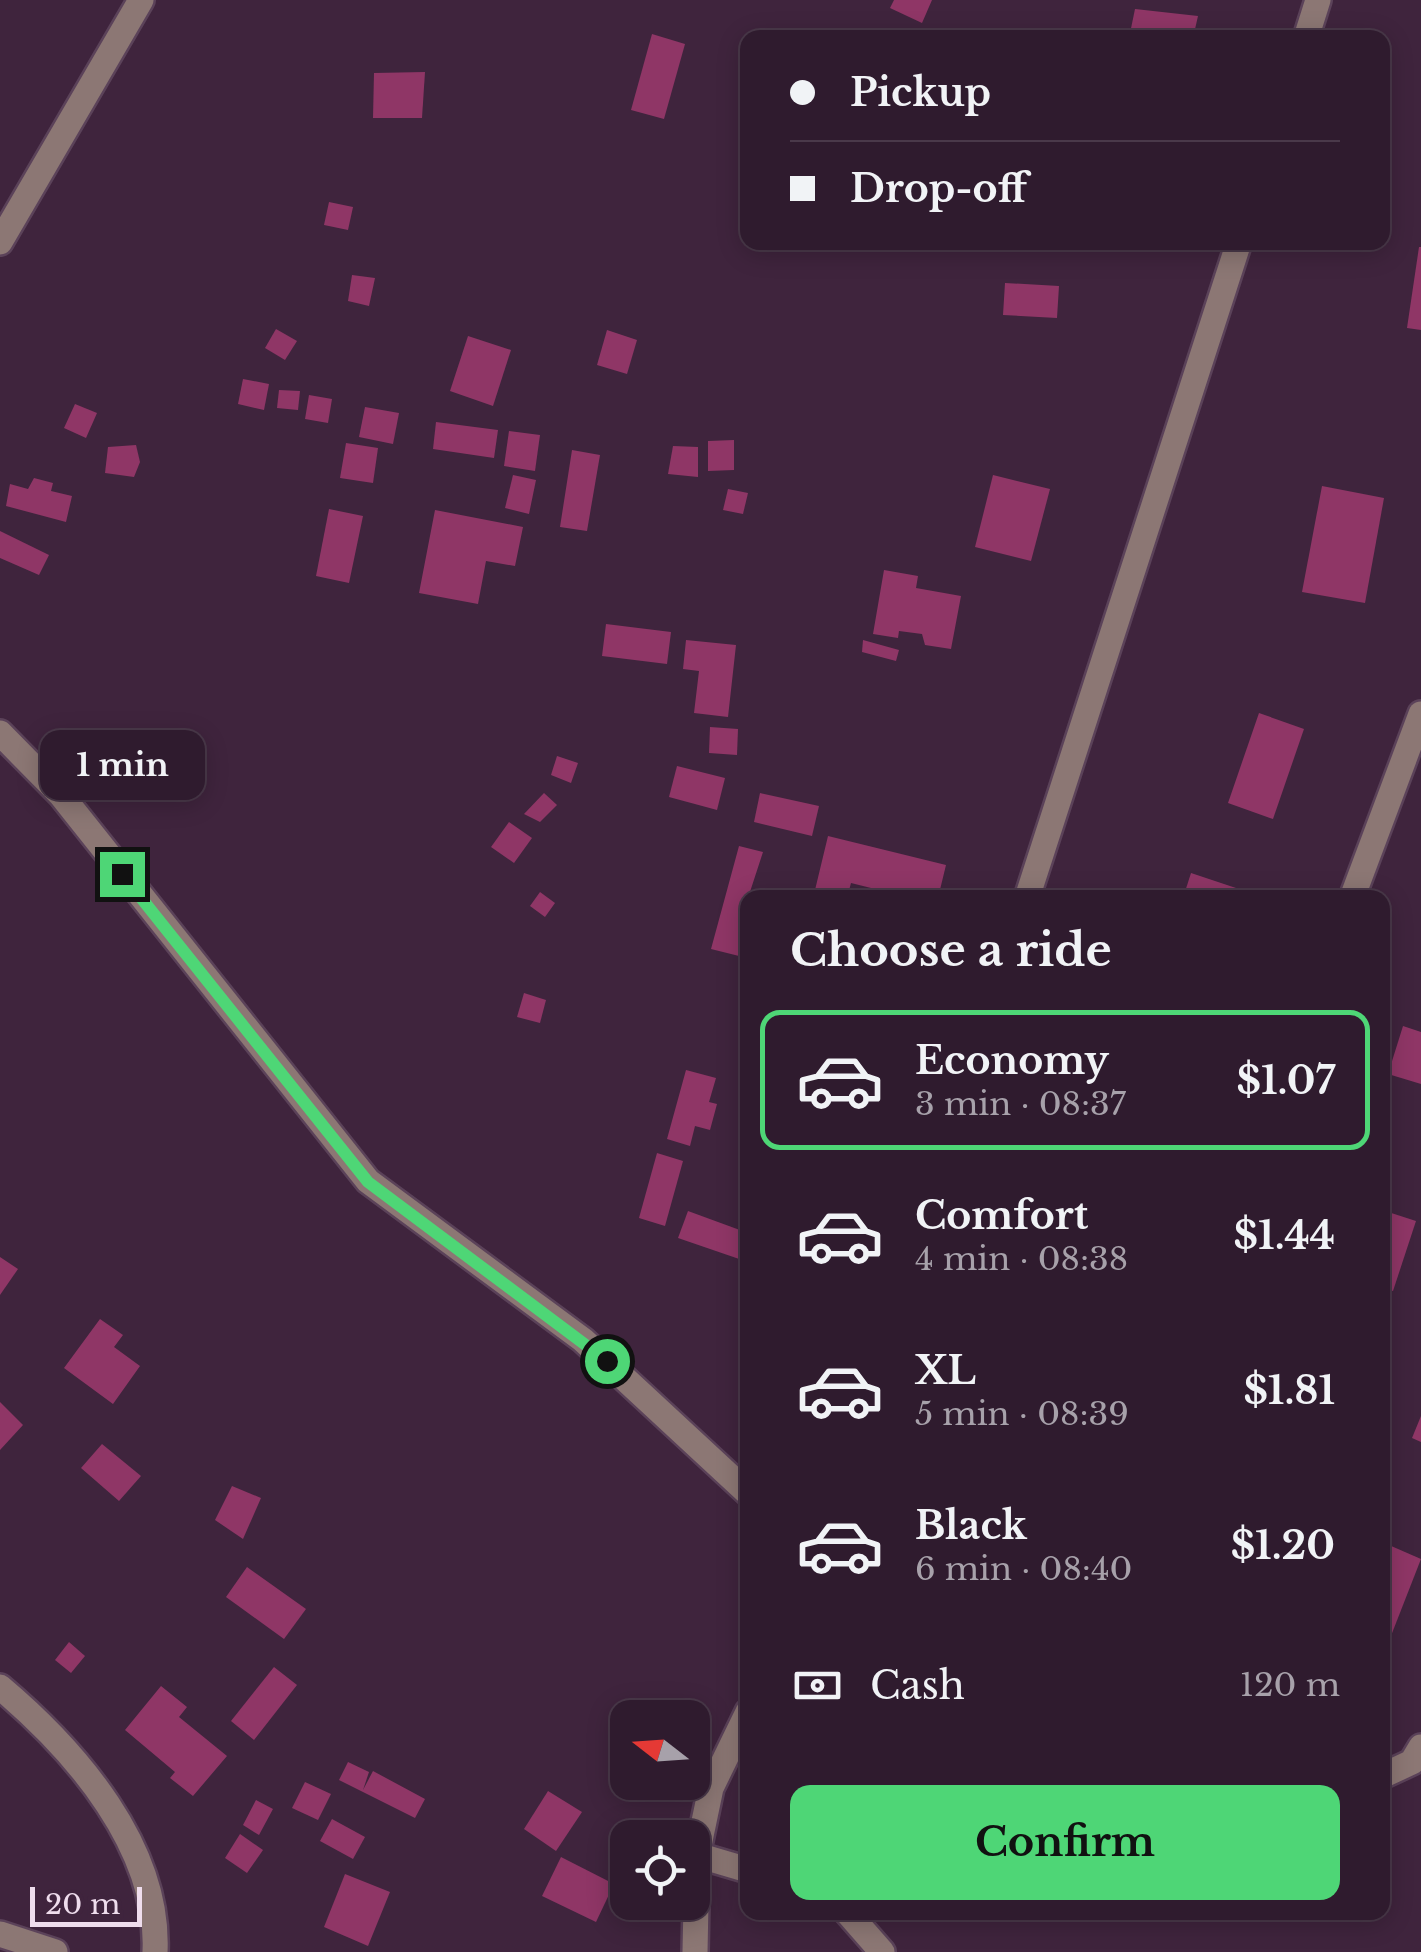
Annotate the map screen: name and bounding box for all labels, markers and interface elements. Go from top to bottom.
text: Pickup [850,69,991,116]
text: Drop-off [850,165,1027,212]
callout: 1 min [39,729,204,799]
text: 1 min [76,745,169,785]
route end [100,852,145,897]
text: Choose a ride [790,922,1112,978]
icon: car [795,1035,885,1125]
text: Economy [915,1037,1109,1084]
text: $1.07 [1237,1057,1335,1104]
text: 3 min · 08:37 [915,1084,1126,1124]
icon: car [795,1190,885,1280]
text: Comfort [915,1192,1088,1239]
text: $1.44 [1234,1212,1335,1259]
text: 4 min · 08:38 [915,1239,1128,1279]
route start [585,1339,630,1384]
icon: car [795,1345,885,1435]
text: XL [915,1347,976,1394]
text: $1.81 [1243,1367,1335,1414]
text: 5 min · 08:39 [915,1394,1129,1434]
icon: car [795,1500,885,1590]
text: Black [915,1502,1027,1549]
text: $1.20 [1231,1522,1335,1569]
text: 6 min · 08:40 [915,1549,1132,1589]
icon: cash [790,1658,845,1713]
text: Cash [870,1662,965,1709]
text: 120 m [1240,1665,1340,1705]
north arrow [610,1700,710,1800]
map controls [610,1700,710,1920]
button: Confirm [790,1785,1340,1900]
button: locate [610,1820,710,1920]
scale bar [30,1882,142,1926]
text: 20 m [45,1887,120,1922]

